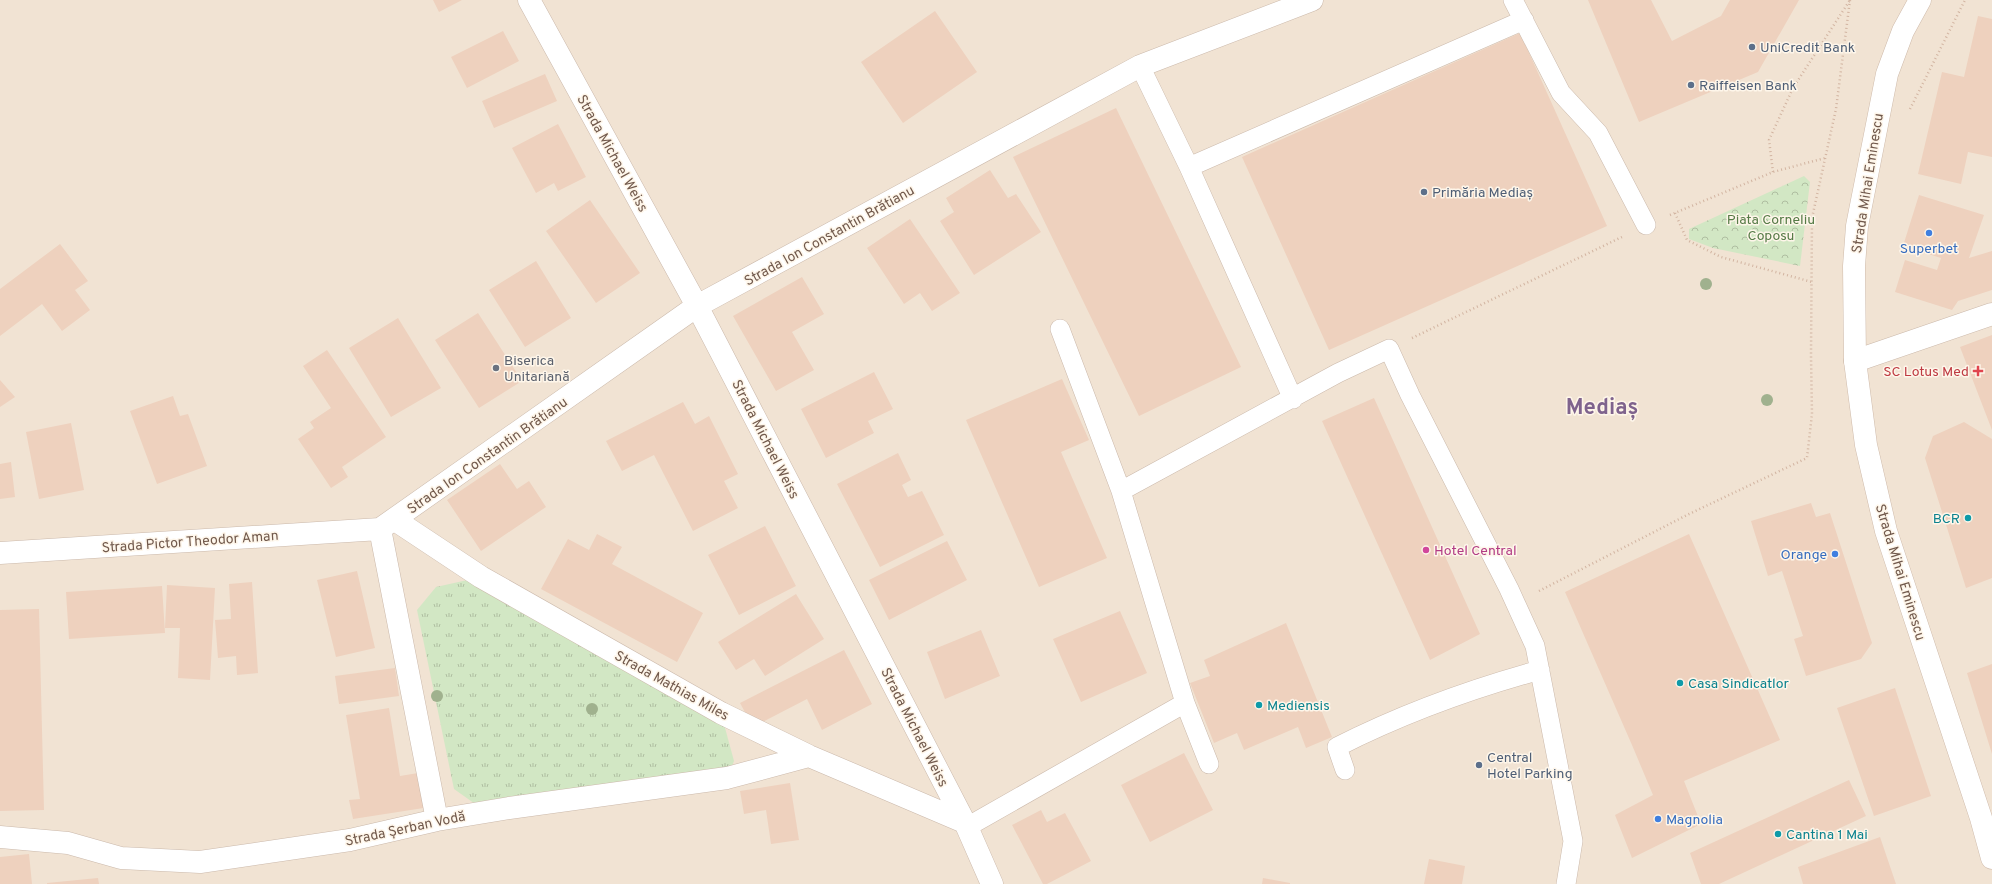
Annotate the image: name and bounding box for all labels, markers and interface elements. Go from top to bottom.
place label: UniCredit Bank [1760,40,1855,57]
marker: UniCredit Bank [1747,42,1757,52]
place label: Raiffeisen Bank [1699,78,1797,95]
marker: Raiffeisen Bank [1686,80,1696,90]
street label: Strada Michael Weiss [572,92,651,215]
street label: Strada Mihai Eminescu [1849,112,1888,254]
street label: Strada Ion Constantin Brătianu [742,182,918,290]
place label: Primăria Mediaș [1432,185,1533,202]
marker: Primăria Mediaș [1419,187,1429,197]
park label: Piata Corneliu Coposu [1727,212,1815,245]
marker: Superbet [1924,228,1934,238]
place label: Superbet [1900,241,1958,258]
place label: Biserica Unitariană [504,353,570,386]
marker: Biserica Unitariană [491,363,501,373]
place label: SC Lotus Med [1883,364,1969,381]
marker: SC Lotus Med [1972,365,1984,377]
street label: Strada Michael Weiss [727,377,802,502]
street label: Strada Ion Constantin Brătianu [404,394,571,518]
district label: Mediaș [1566,395,1638,422]
street label: Strada Mihai Eminescu [1871,502,1928,643]
place label: BCR [1933,511,1960,528]
marker: BCR [1963,513,1973,523]
street label: Strada Pictor Theodor Aman [101,528,279,557]
place label: Hotel Central [1434,543,1517,560]
marker: Hotel Central [1421,545,1431,555]
place label: Orange [1781,547,1827,564]
marker: Orange [1830,549,1840,559]
street label: Strada Mathias Miles [611,648,732,725]
street label: Strada Michael Weiss [876,665,951,790]
place label: Casa Sindicatlor [1688,676,1789,693]
marker: Casa Sindicatlor [1675,678,1685,688]
place label: Mediensis [1267,698,1330,715]
marker: Mediensis [1254,700,1264,710]
place label: Central Hotel Parking [1487,750,1573,783]
marker: Central Hotel Parking [1474,760,1484,770]
street label: Strada Șerban Vodă [344,808,467,851]
place label: Magnolia [1666,812,1723,829]
marker: Magnolia [1653,814,1663,824]
place label: Cantina 1 Mai [1786,827,1868,844]
marker: Cantina 1 Mai [1773,829,1783,839]

